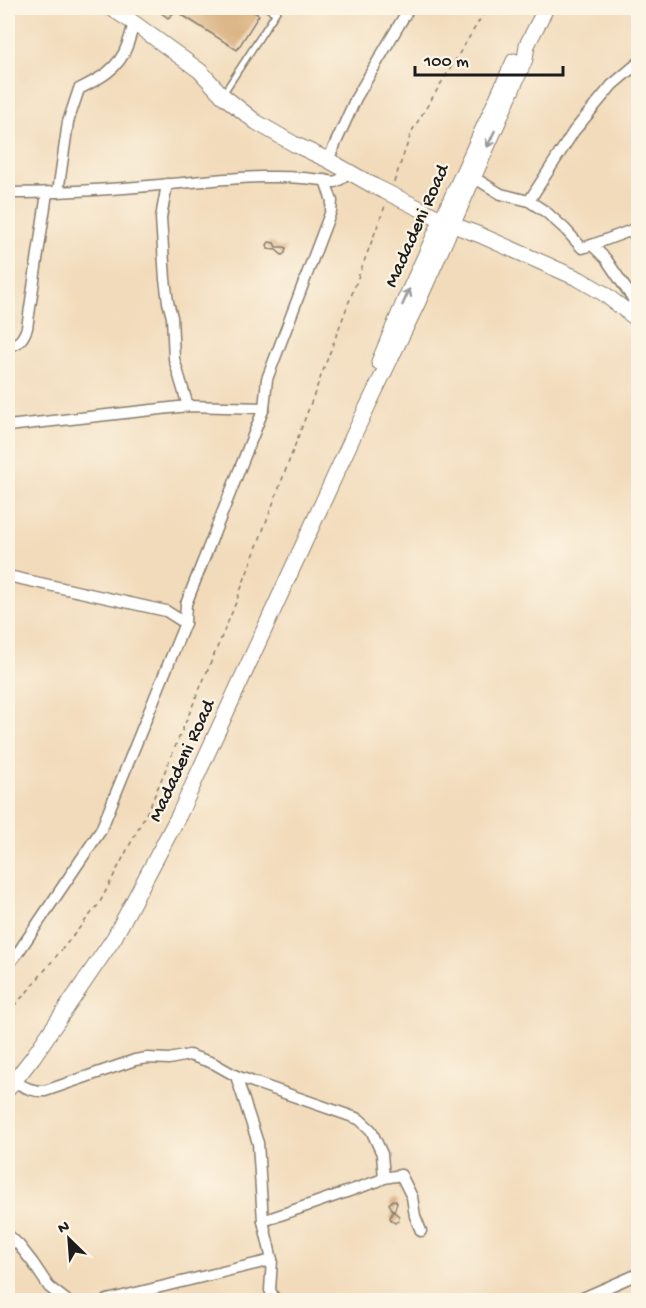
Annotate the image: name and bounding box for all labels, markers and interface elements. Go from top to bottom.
scale bar [415,39,564,77]
text: 100 m [423,52,469,73]
one-way arrow [485,129,496,147]
street label: Madadeni Road [381,159,456,291]
one-way arrow [401,288,412,306]
street label: Madadeni Road [145,695,222,826]
north arrow [39,1209,99,1269]
text: N [55,1218,73,1239]

